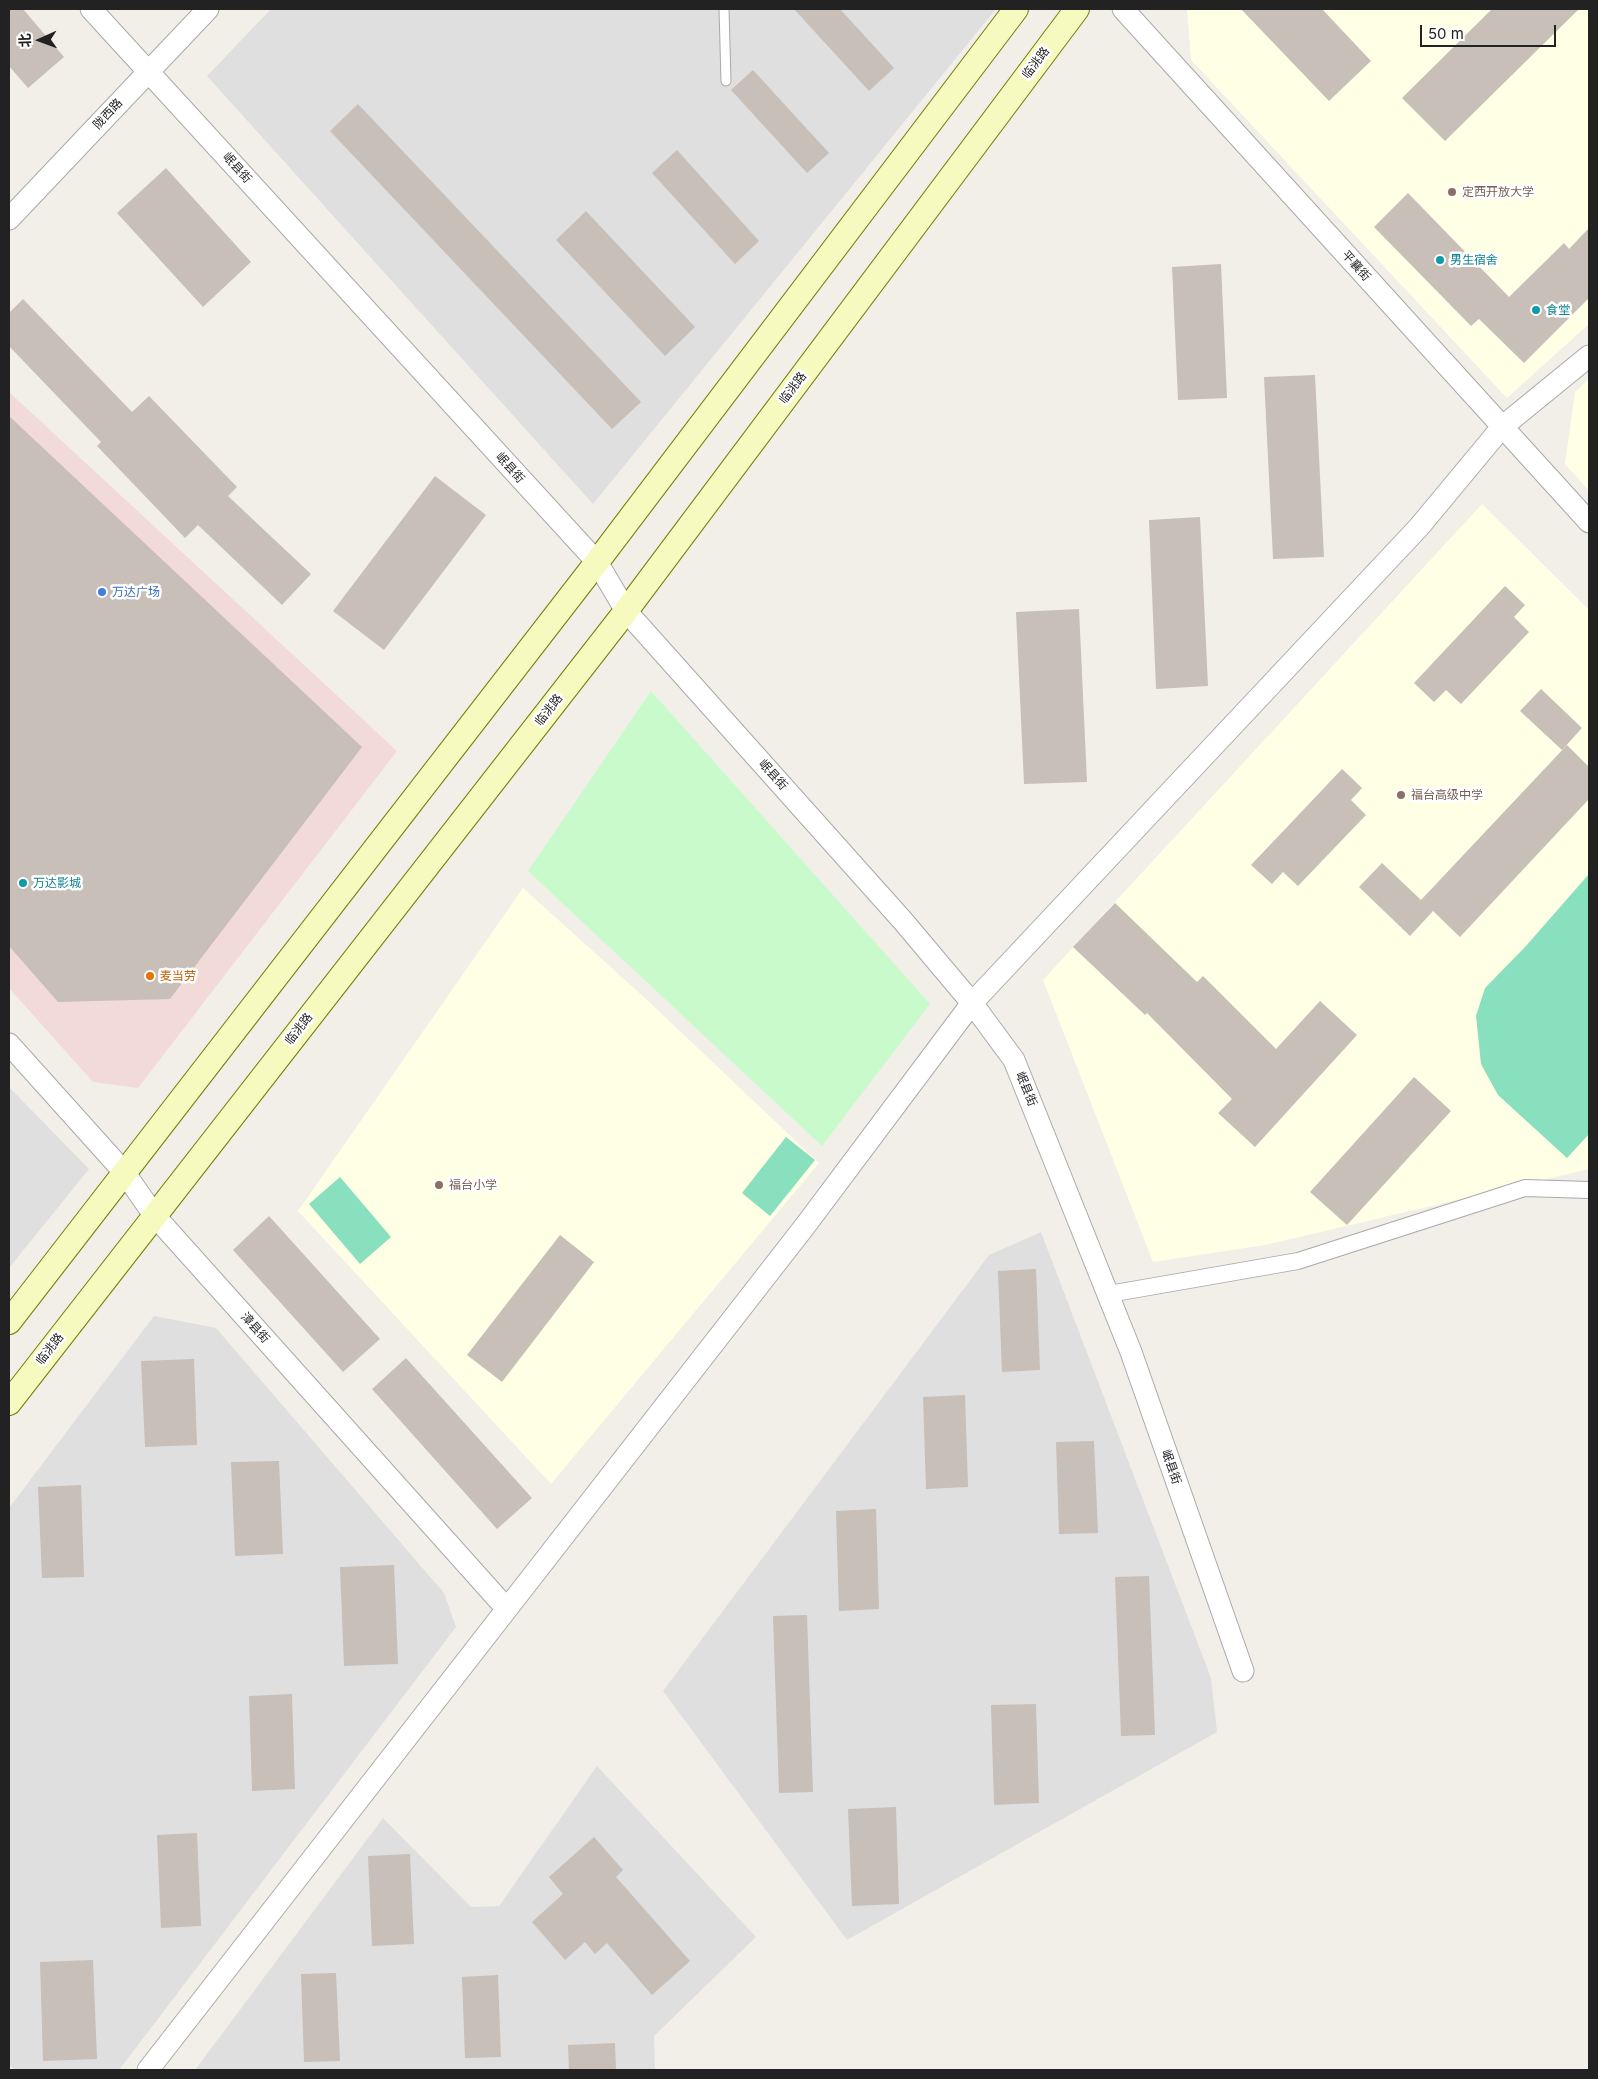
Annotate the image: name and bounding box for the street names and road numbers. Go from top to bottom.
street label: 临洮路 [1019,44,1053,82]
street label: 陇西路 [90,96,126,132]
street label: 岷县街 [220,150,254,186]
street label: 平襄街 [1339,248,1373,284]
street label: 临洮路 [776,369,810,407]
street label: 岷县街 [493,450,527,486]
street label: 临洮路 [532,691,566,729]
street label: 岷县街 [756,757,790,793]
street label: 临洮路 [282,1010,316,1048]
street label: 岷县街 [1013,1070,1039,1108]
street label: 漳县街 [238,1310,272,1346]
street label: 临洮路 [33,1330,67,1368]
street label: 岷县街 [1158,1448,1184,1486]

